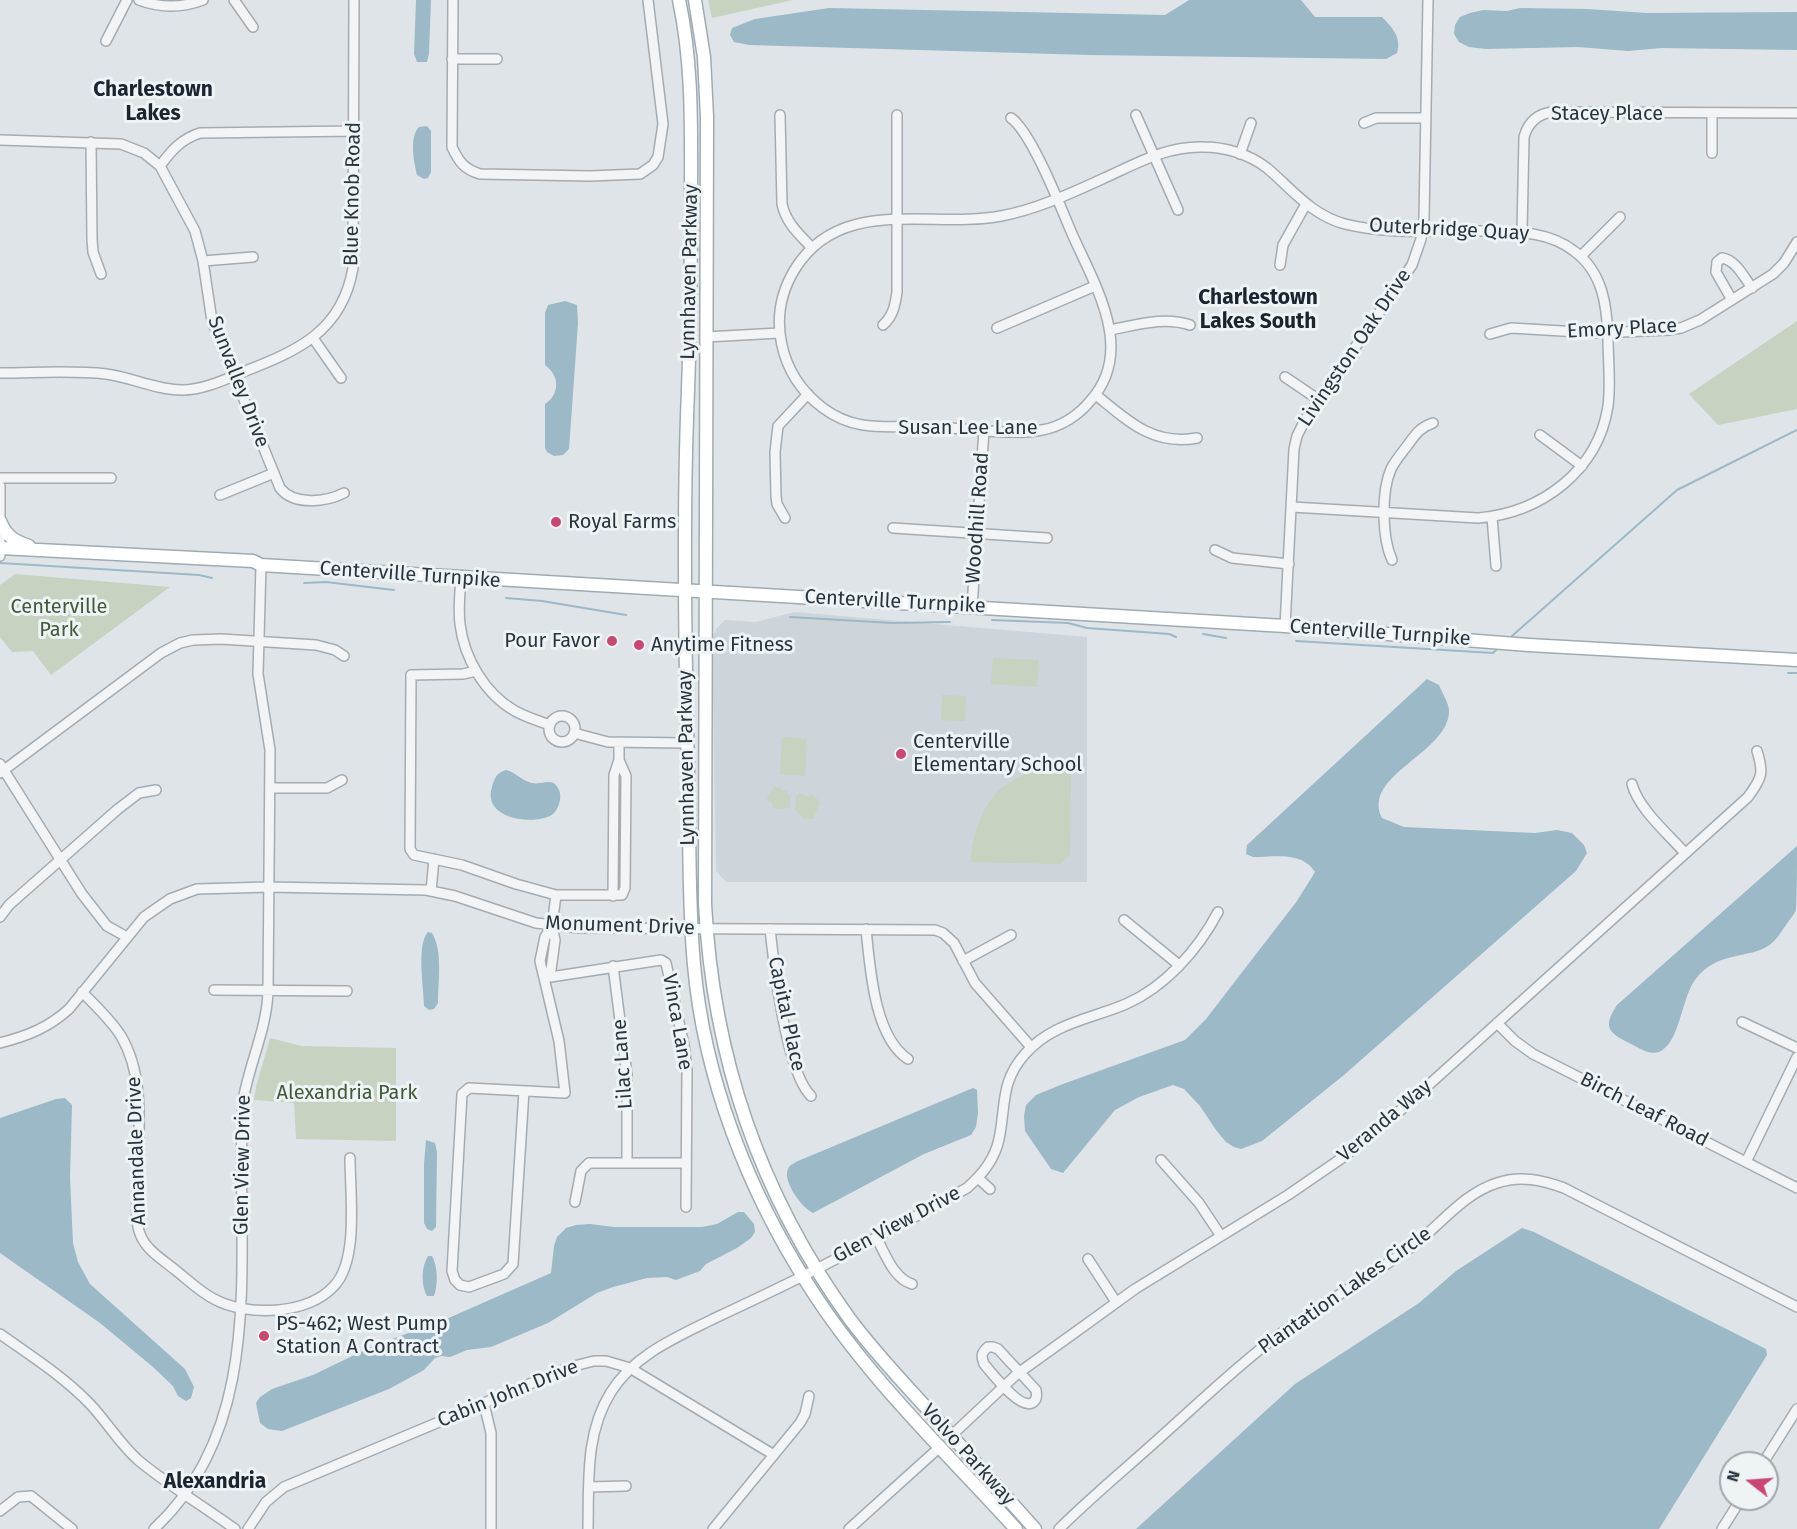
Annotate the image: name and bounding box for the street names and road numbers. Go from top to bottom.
street label: Stacey Place [1551,102,1663,126]
street label: Blue Knob Road [340,122,366,266]
street label: Lynnhaven Parkway [676,184,704,360]
street label: Outerbridge Quay [1368,214,1530,246]
street label: Livingston Oak Drive [1293,265,1417,431]
street label: Sunvalley Drive [202,313,274,451]
street label: Emory Place [1566,314,1678,344]
street label: Susan Lee Lane [898,416,1038,440]
street label: Woodhill Road [961,451,995,585]
street label: Centerville Turnpike [319,557,501,593]
street label: Centerville Turnpike [804,585,986,619]
street label: Centerville Turnpike [1289,615,1471,651]
street label: Lynnhaven Parkway [673,670,701,846]
street label: Monument Drive [545,911,695,941]
street label: Capital Place [762,955,810,1073]
street label: Vinca Lane [657,972,697,1072]
street label: Lilac Lane [608,1018,638,1110]
street label: Birch Leaf Road [1576,1067,1712,1153]
street label: Veranda Way [1333,1075,1437,1167]
street label: Annandale Drive [122,1076,152,1226]
street label: Glen View Drive [230,1095,256,1235]
street label: Glen View Drive [829,1181,965,1269]
street label: Plantation Lakes Circle [1254,1222,1436,1360]
street label: Cabin John Drive [434,1355,582,1433]
street label: Volvo Parkway [916,1399,1020,1511]

